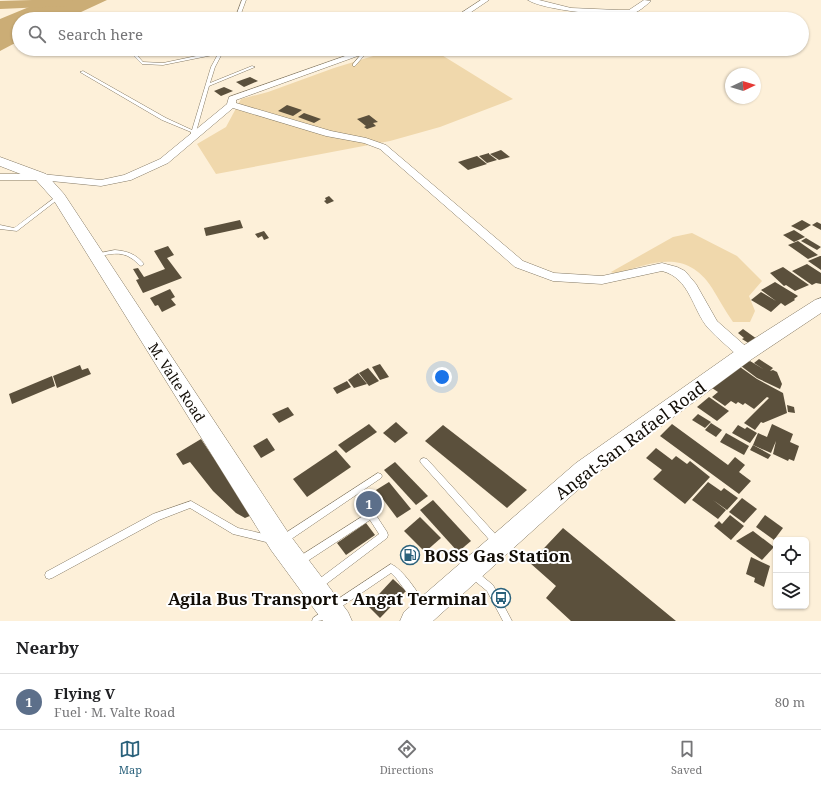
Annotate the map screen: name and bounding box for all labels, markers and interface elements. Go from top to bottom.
search box [12,12,809,56]
icon: search [26,23,48,45]
text: Search here [58,24,143,44]
north arrow [725,68,761,104]
street label: M. Valte Road [144,339,210,426]
your location [432,367,452,387]
street label: Angat-San Rafael Road [550,375,711,504]
pin: 1 [356,489,382,519]
map controls [773,537,809,609]
button: locate [773,537,809,573]
fuel station icon: BOSS Gas Station [399,544,421,566]
place label: BOSS Gas Station [424,544,570,567]
button: layers [773,573,809,609]
place label: Agila Bus Transport - Angat Terminal [168,587,487,610]
bus stop icon: Agila Bus Transport - Angat Terminal [490,587,512,609]
text: Nearby [16,636,79,659]
text: Flying V [54,683,115,703]
text: 1 [25,693,33,711]
text: 80 m [775,693,805,711]
text: Fuel · M. Valte Road [54,703,175,721]
tab: Map [119,738,142,777]
tab: Directions [380,738,433,777]
tab: Saved [671,738,702,777]

